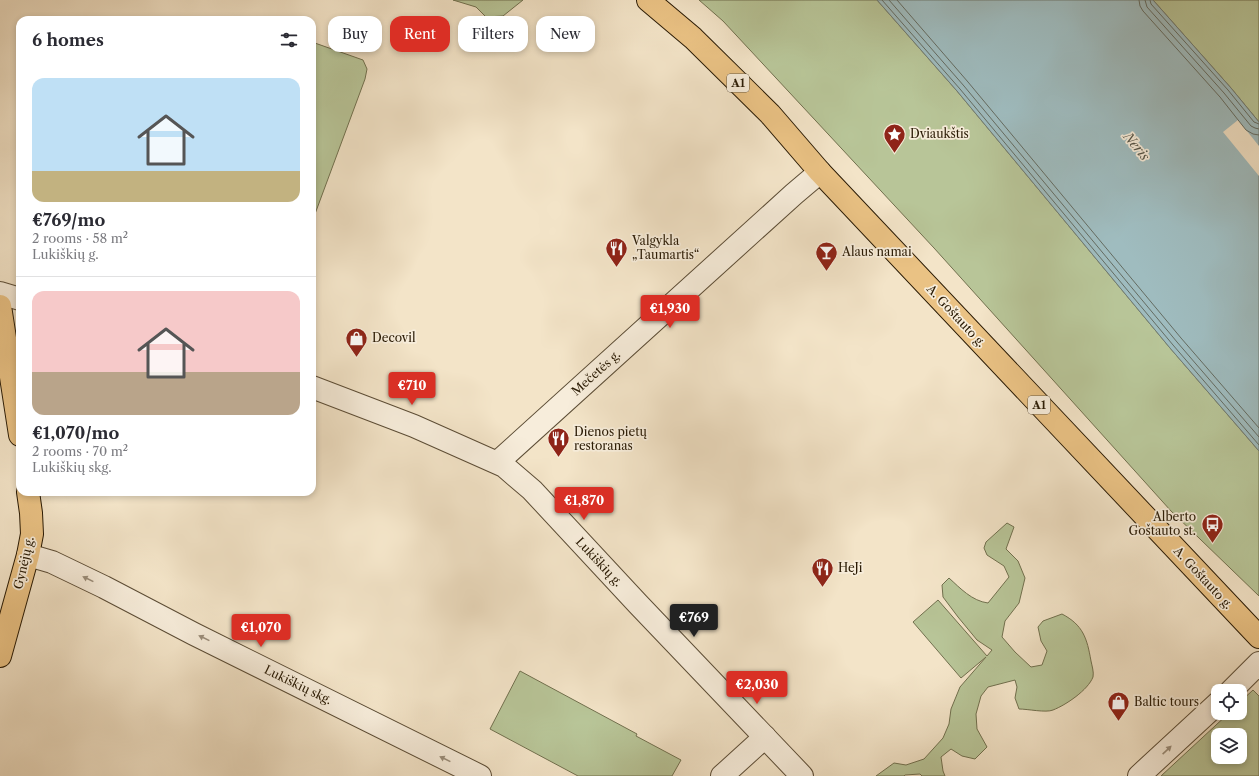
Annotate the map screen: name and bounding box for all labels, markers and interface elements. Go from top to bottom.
chip: Buy [328,16,382,52]
chip: Rent [390,16,450,52]
chip: Filters [458,16,528,52]
chip: New [536,16,595,52]
icon: filters [278,29,300,51]
text: 6 homes [32,30,104,50]
road number: A1 [727,74,749,92]
icon: home [130,104,202,176]
place icon: Dviaukštis [882,121,908,154]
place label: Dviaukštis [910,126,969,141]
water label: Neris [1120,128,1154,164]
text: €769/mo [32,210,105,230]
text: 2 rooms · 58 m² [32,230,128,246]
place label: Valgykla „Taumartis“ [631,233,699,262]
restaurant icon: Valgykla „Taumartis“ [603,235,629,268]
bar icon: Alaus namai [813,239,839,272]
place label: Alaus namai [841,244,912,259]
text: Lukiškių g. [32,246,99,262]
street label: A. Goštauto g. [923,281,989,350]
pin: €1,930 [637,295,703,329]
text: €1,930 [650,300,690,316]
icon: home [130,317,202,389]
shop icon: Decovil [344,325,370,358]
place label: Decovil [372,330,416,345]
street label: Mečetės g. [568,347,623,398]
pin: €710 [388,372,436,406]
text: €710 [397,377,427,393]
road number: A1 [1028,396,1050,414]
text: €1,070/mo [32,423,119,443]
place label: Dienos pietų restoranas [574,424,647,453]
restaurant icon: Dienos pietų restoranas [545,426,571,459]
text: 2 rooms · 70 m² [32,443,128,459]
text: Lukiškių skg. [32,459,112,475]
pin: €1,870 [551,487,617,521]
text: €1,870 [564,492,604,508]
place label: Alberto Goštauto st. [1129,509,1196,538]
bus stop icon: Alberto Goštauto st. [1199,511,1225,544]
street label: Lukiškių g. [573,534,626,589]
street label: Gynėjų g. [10,535,37,591]
street label: A. Goštauto g. [1170,543,1236,612]
restaurant icon: HeJi [810,555,836,588]
place label: HeJi [838,560,863,575]
one-way arrow [82,576,94,582]
pin: €769 [670,604,718,638]
text: €769 [679,609,709,625]
pin: €1,070 [228,614,294,648]
text: €1,070 [241,619,281,635]
one-way arrow [198,635,209,642]
street label: Lukiškių skg. [262,662,335,707]
pin: €2,030 [724,671,790,705]
text: €2,030 [735,676,779,692]
map controls [1211,684,1247,764]
button: locate [1211,684,1247,720]
shop icon: Baltic tours [1105,689,1131,722]
place label: Baltic tours [1134,694,1199,709]
button: layers [1211,728,1247,764]
one-way arrow [1162,745,1173,754]
one-way arrow [440,755,451,762]

